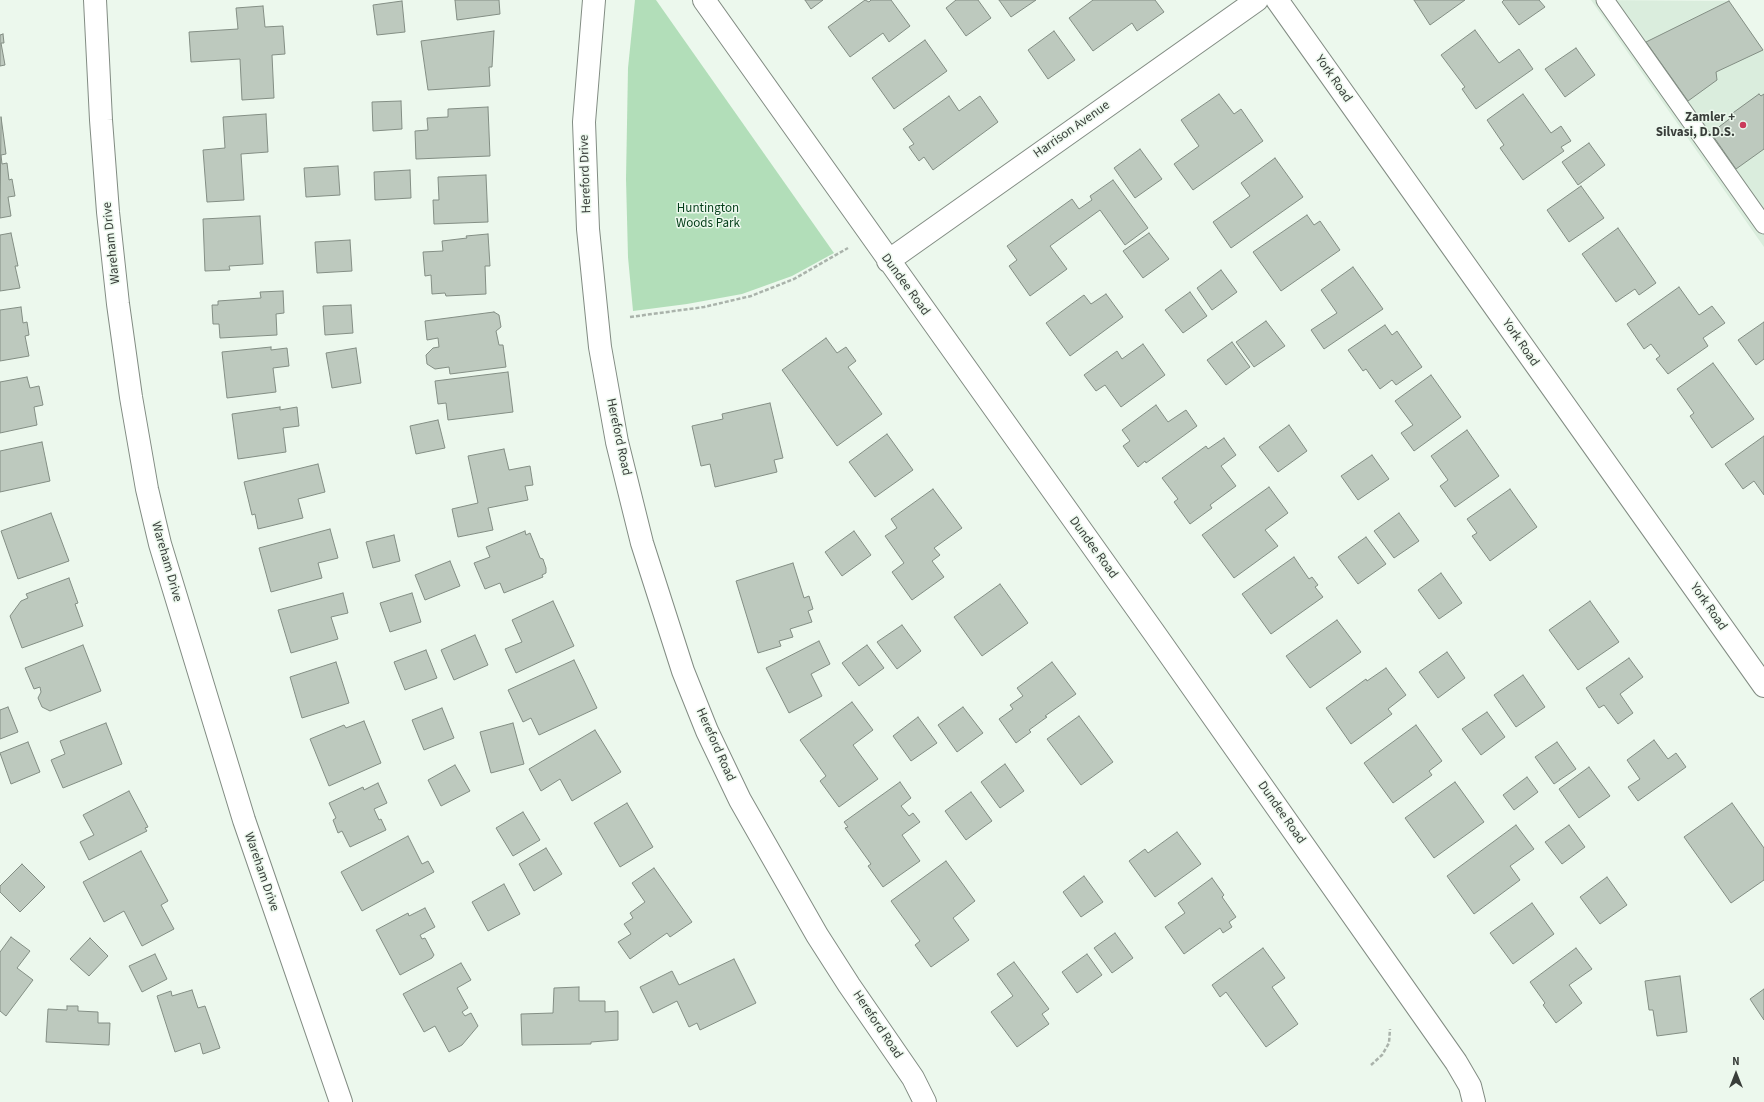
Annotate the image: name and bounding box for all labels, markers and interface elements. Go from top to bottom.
street label: York Road [1311,52,1355,106]
street label: Harrison Avenue [1031,98,1113,162]
place label: Zamler + Silvasi, D.D.S. [1656,110,1735,141]
marker: Zamler + Silvasi, D.D.S. [1738,120,1748,130]
street label: Hereford Drive [577,134,595,214]
street label: Wareham Drive [100,201,124,285]
park label: Huntington Woods Park [676,201,740,232]
street label: Dundee Road [877,251,933,319]
street label: York Road [1498,316,1542,370]
street label: Hereford Road [602,397,634,477]
street label: Dundee Road [1065,514,1121,582]
street label: Wareham Drive [147,520,185,604]
street label: York Road [1686,580,1730,634]
street label: Hereford Road [692,706,738,784]
street label: Dundee Road [1254,779,1308,847]
street label: Wareham Drive [240,830,282,914]
street label: Hereford Road [849,988,905,1062]
north arrow [1716,1054,1756,1094]
text: N [1732,1054,1740,1069]

